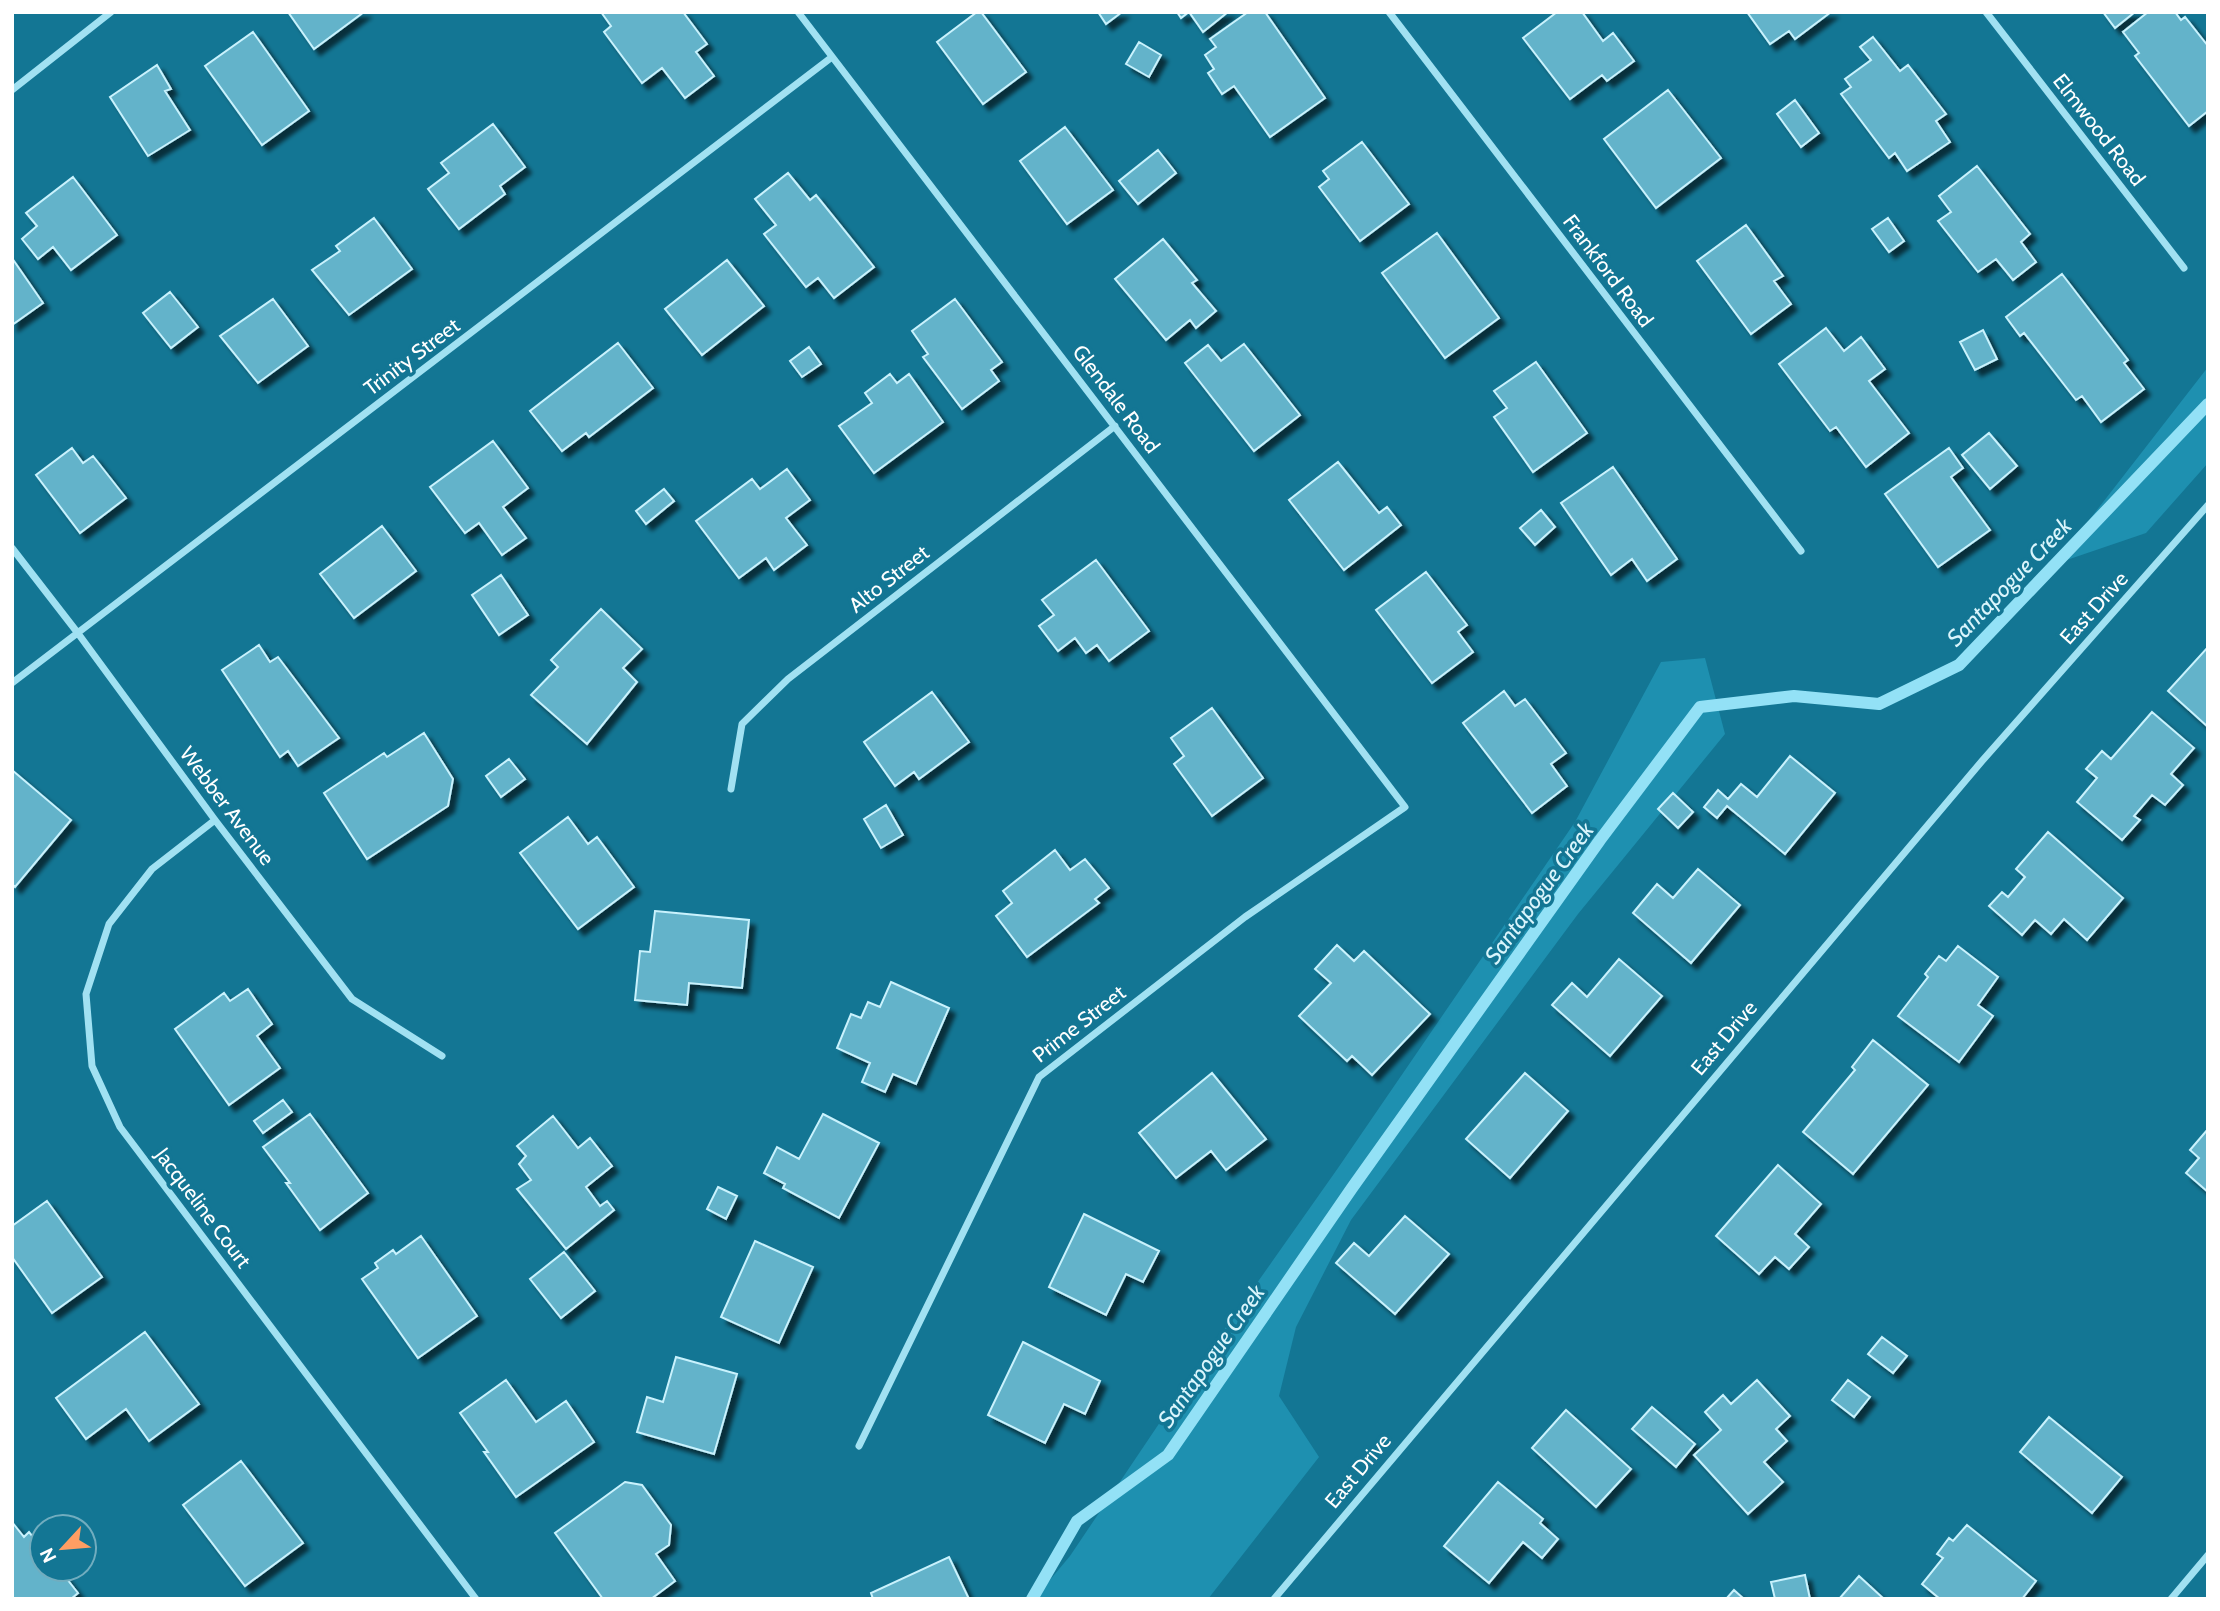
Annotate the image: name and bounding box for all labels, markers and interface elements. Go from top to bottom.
street label: Elmwood Road [2048,69,2151,191]
street label: Frankford Road [1558,210,1659,332]
street label: Trinity Street [359,313,464,401]
street label: Glendale Road [1068,340,1165,458]
water label: Santapogue Creek [1941,511,2078,652]
street label: Alto Street [844,540,934,618]
street label: East Drive [2054,566,2133,649]
street label: Webber Avenue [175,742,280,870]
water label: Santapogue Creek [1478,816,1600,969]
street label: Prime Street [1027,980,1130,1068]
street label: East Drive [1685,995,1762,1080]
street label: Jacqueline Court [150,1142,257,1273]
water label: Santapogue Creek [1151,1278,1271,1433]
street label: East Drive [1319,1428,1396,1513]
north arrow [28,1513,98,1583]
text: N [35,1544,61,1566]

